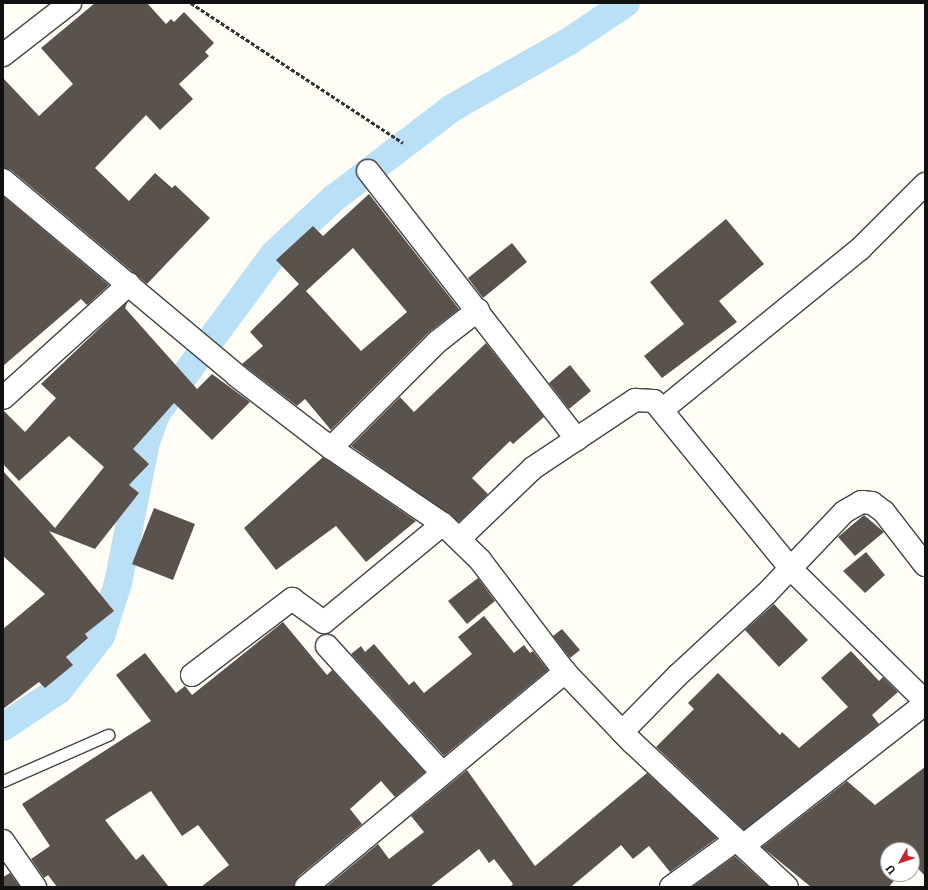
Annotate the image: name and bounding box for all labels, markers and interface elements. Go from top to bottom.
north arrow [880,842,920,882]
text: U [883,862,899,877]

